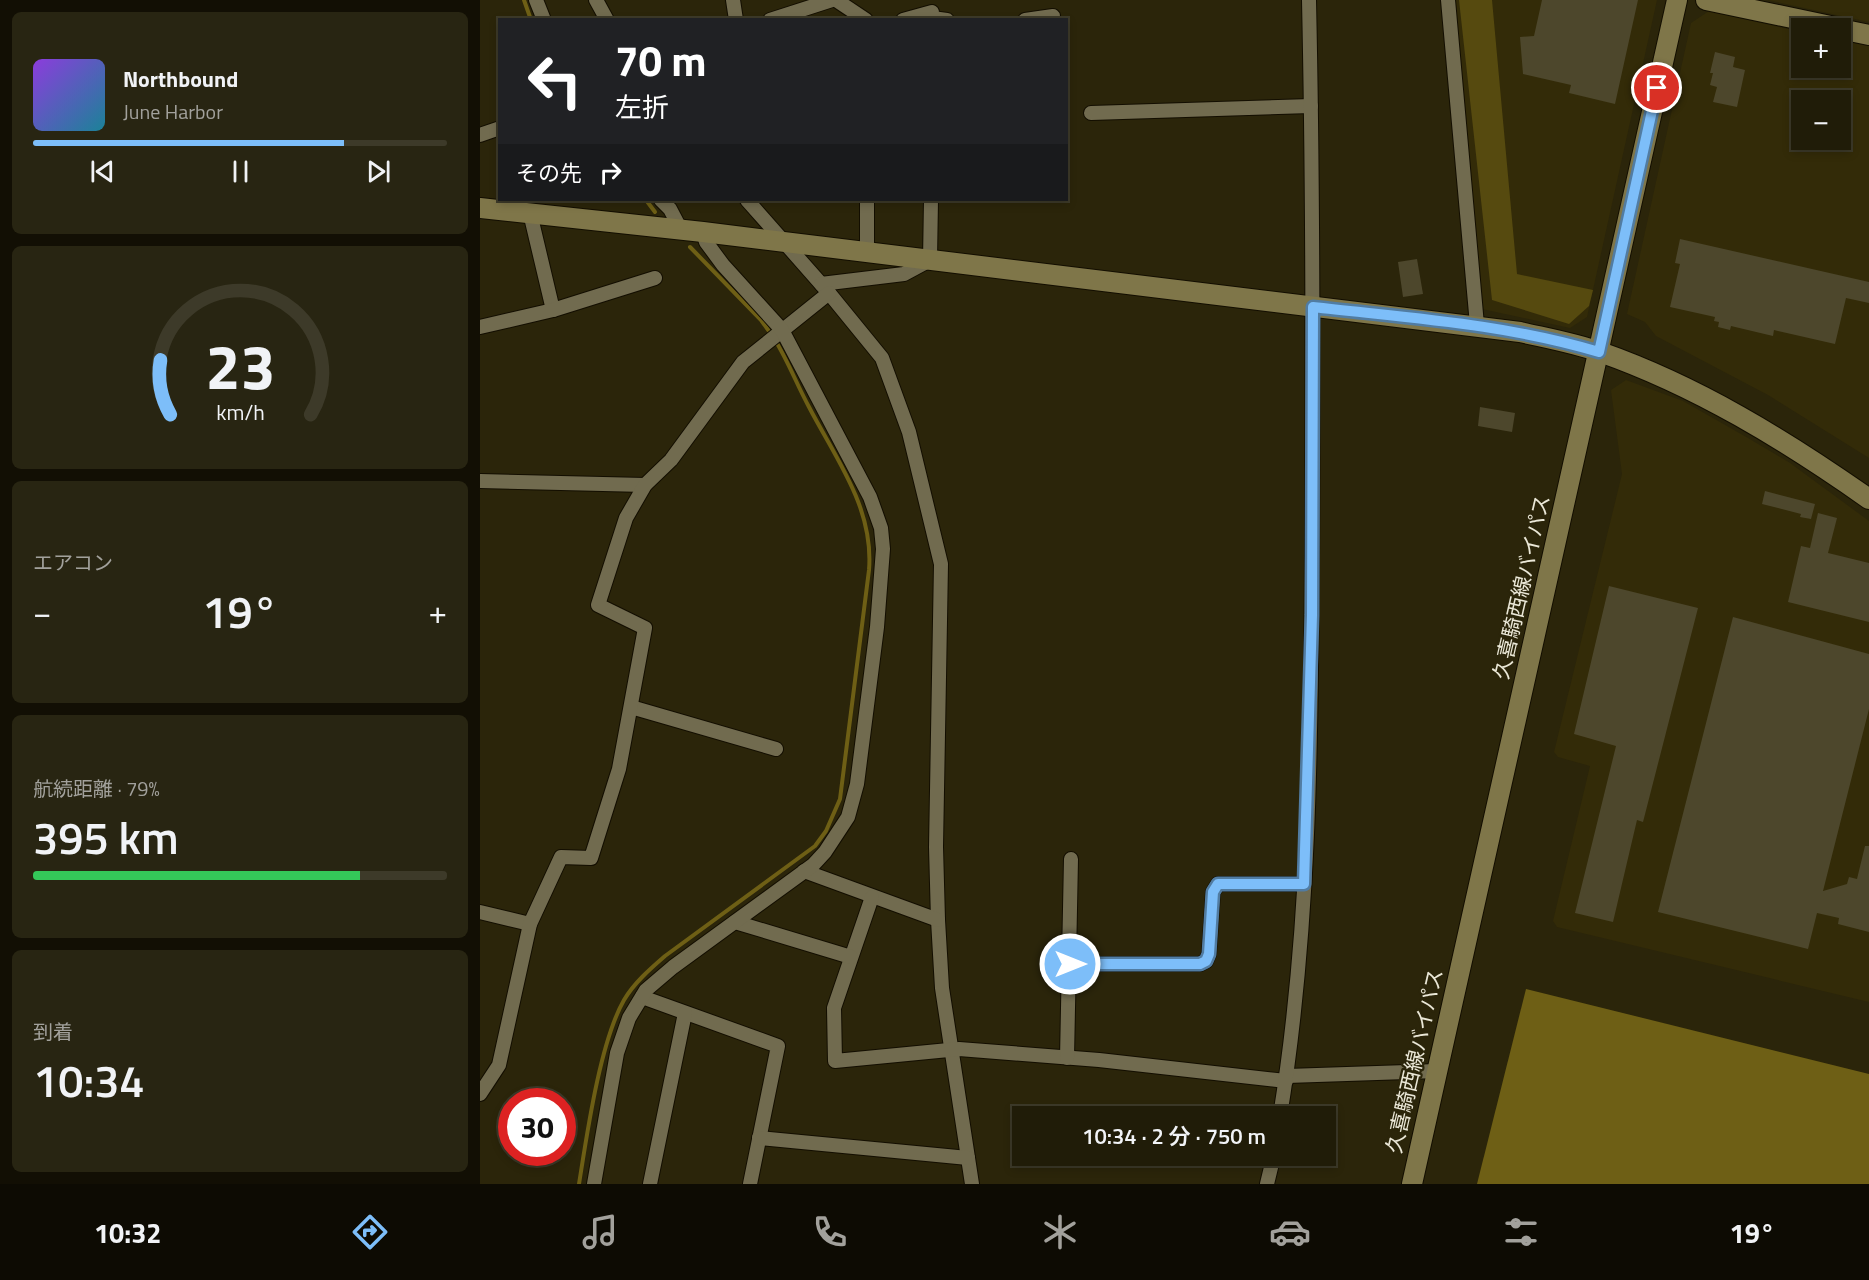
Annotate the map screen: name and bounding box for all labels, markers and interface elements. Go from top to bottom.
map controls [1791,18,1851,150]
button: + [1791,18,1851,78]
text: 70 m [615,28,707,92]
icon: left [516,42,594,120]
text: Northbound [123,62,238,96]
pin [1631,62,1682,113]
icon: arrive [1640,71,1673,104]
text: 左折 [615,86,669,127]
button: − [1791,90,1851,150]
text: June Harbor [123,96,223,127]
icon: previous [86,155,119,188]
icon: pause [224,155,257,188]
icon: next [362,155,395,188]
text: その先 [516,156,582,190]
icon: right [594,156,627,189]
text: 23 [205,318,275,413]
text: km/h [216,396,264,428]
street label: 久喜騎西線バイパス [1484,491,1558,682]
text: エアコン [33,547,113,578]
text: 19° [202,577,278,645]
text: − [33,587,51,637]
text: + [429,587,447,637]
text: 航続距離 · 79% [33,773,160,804]
text: 395 km [33,803,179,871]
position arrow [1038,932,1102,996]
street label: 久喜騎西線バイパス [1377,965,1451,1156]
text: 到着 [33,1016,73,1047]
text: 10:34 [33,1046,145,1114]
speed limit sign: 30 [498,1088,576,1166]
text: 10:34 · 2 分 · 750 m [1082,1119,1266,1153]
icon: directions [349,1211,391,1253]
icon: music [579,1211,621,1253]
icon: phone [809,1211,851,1253]
icon: climate [1039,1211,1081,1253]
icon: car [1269,1211,1311,1253]
icon: filters [1500,1211,1542,1253]
text: 10:32 [94,1212,161,1253]
text: 19° [1730,1212,1775,1253]

